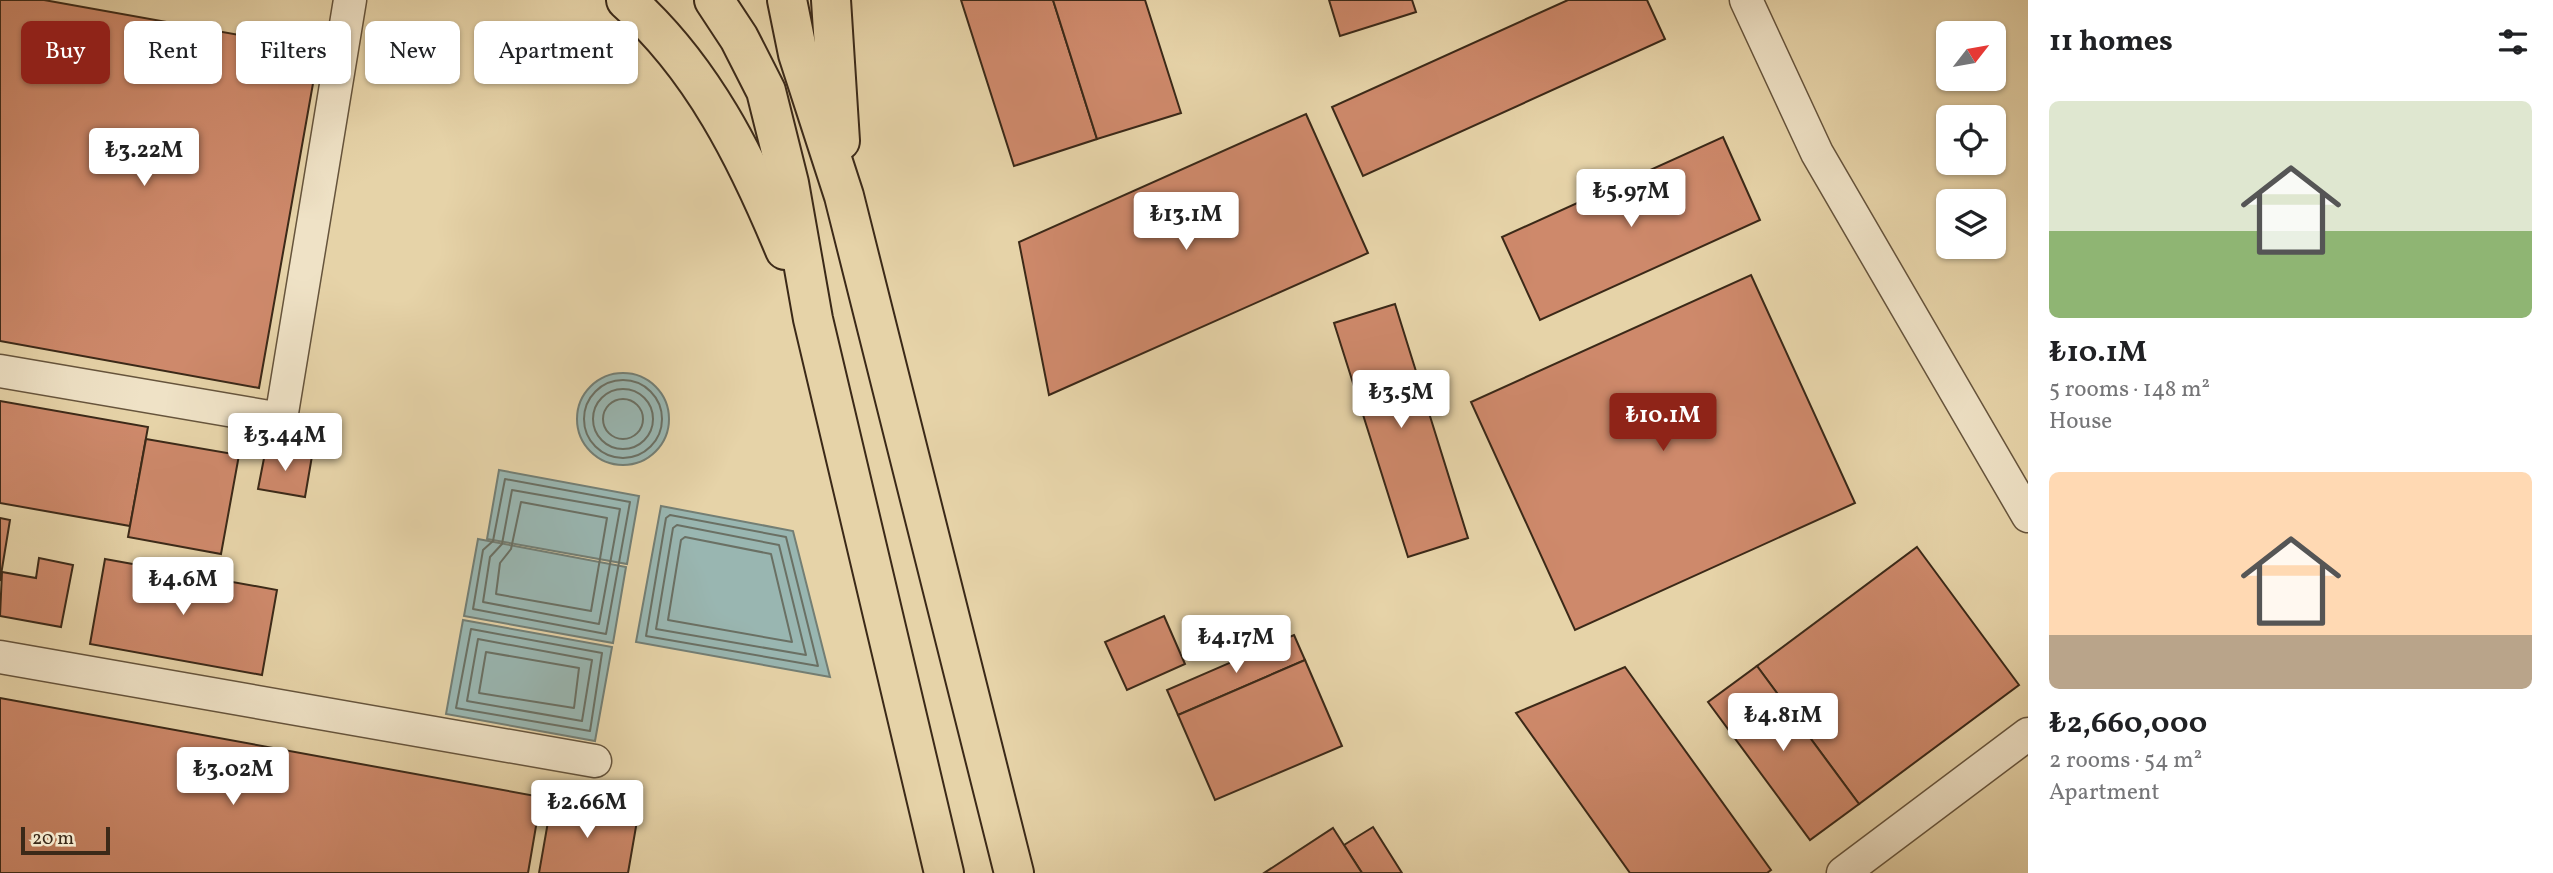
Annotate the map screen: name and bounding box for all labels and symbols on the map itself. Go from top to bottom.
north arrow [1936,21,2006,91]
pin: ₺3.22M [87,128,201,188]
pin: ₺5.97M [1574,170,1688,229]
pin: ₺13.1M [1129,192,1243,252]
pin: ₺3.5M [1352,370,1450,430]
pin: ₺10.1M [1606,393,1720,453]
pin: ₺3.44M [228,414,342,473]
pin: ₺4.6M [134,558,232,617]
pin: ₺4.17M [1179,616,1293,675]
pin: ₺4.81M [1726,694,1840,753]
pin: ₺3.02M [176,748,290,807]
pin: ₺2.66M [530,780,644,840]
scale bar [21,824,110,856]

